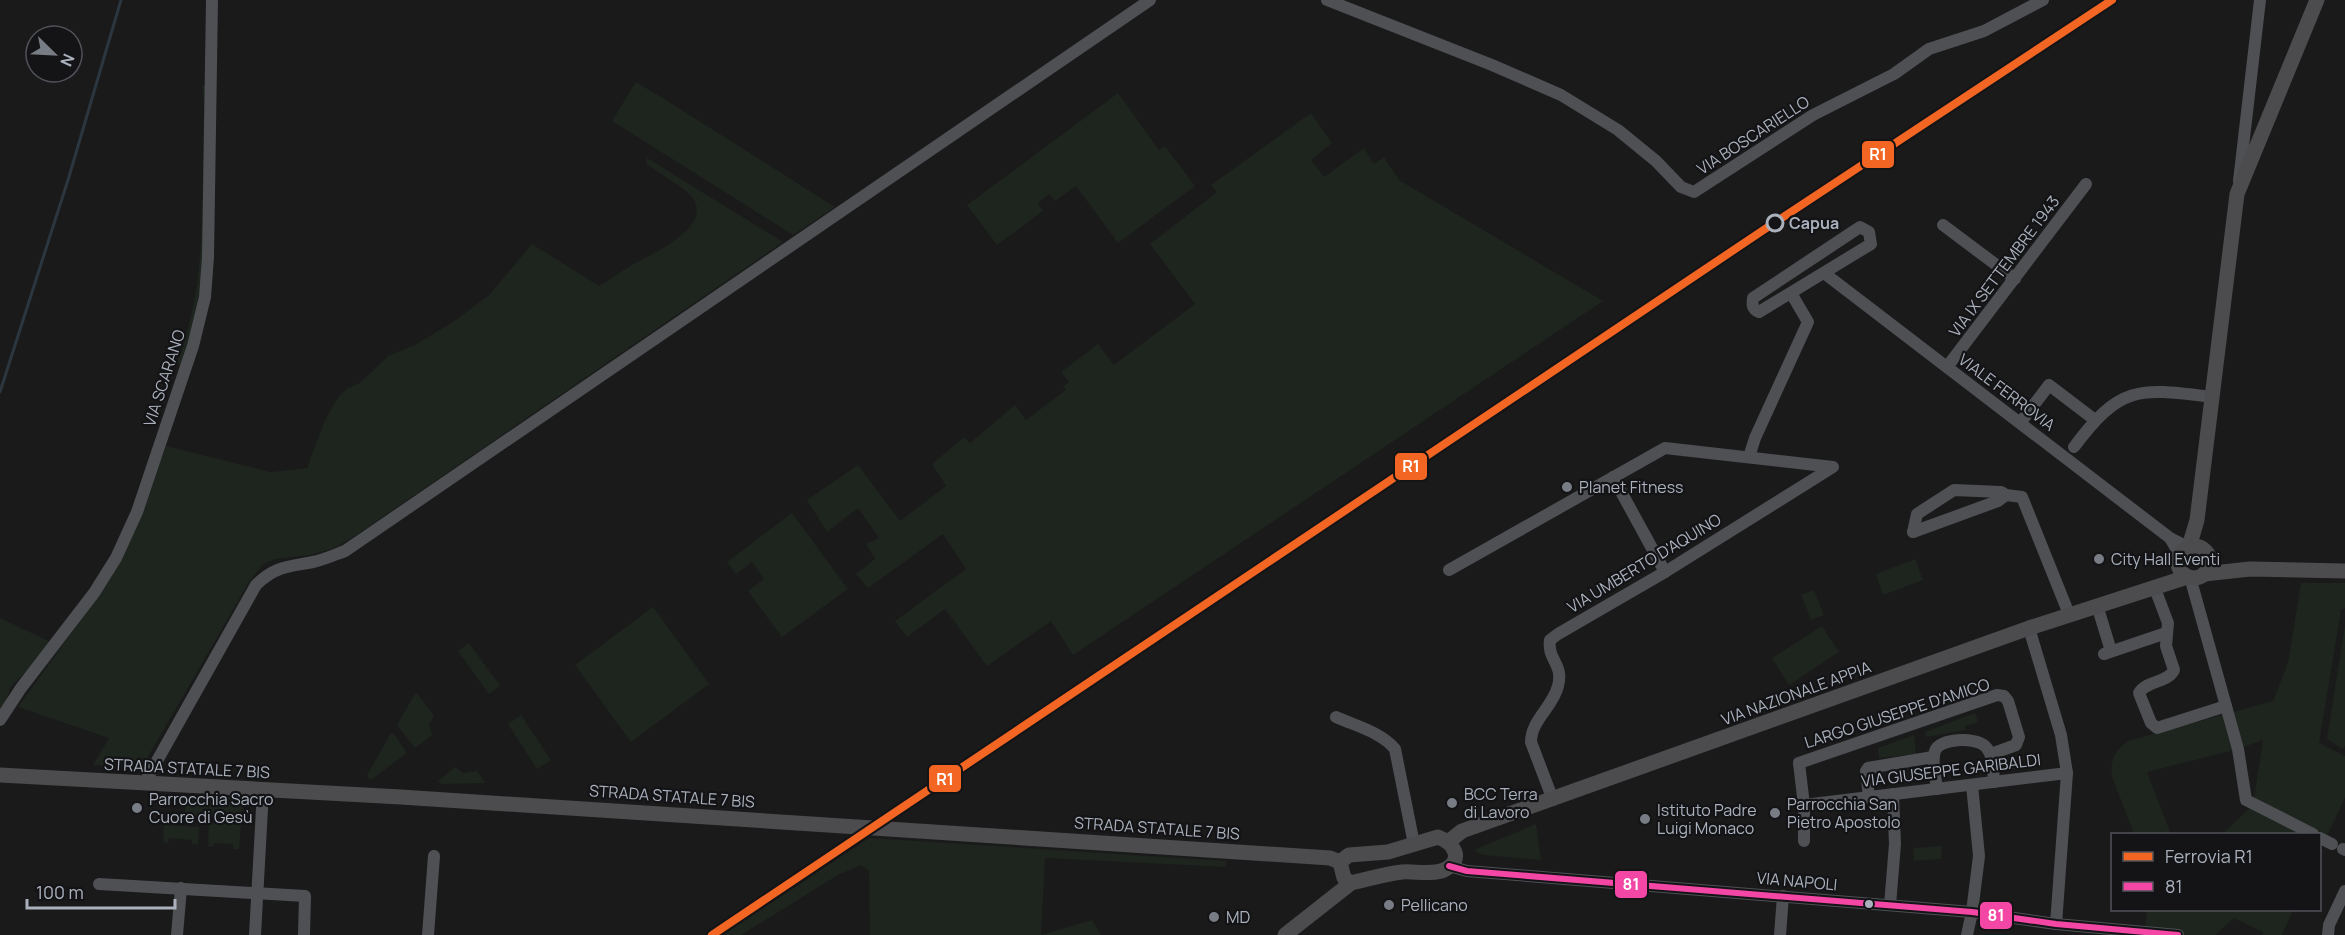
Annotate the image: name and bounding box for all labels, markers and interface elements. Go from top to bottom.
north arrow [24,24,84,84]
text: N [55,50,80,70]
street label: VIA BOSCARIELLO [1693,90,1814,180]
line badge: R1 [1861,140,1895,169]
text: R1 [1869,143,1887,165]
street label: VIA IX SETTEMBRE 1943 [1944,191,2064,341]
place label: Capua [1789,212,1839,234]
marker: Capua [1766,214,1784,232]
street label: VIA SCARANO [138,326,190,429]
street label: VIALE FERROVIA [1954,348,2060,436]
line badge: R1 [1394,452,1428,481]
text: R1 [1402,455,1420,477]
place label: Planet Fitness [1579,476,1684,498]
marker: Planet Fitness [1560,480,1574,494]
street label: VIA UMBERTO D'AQUINO [1563,508,1725,618]
place label: City Hall Eventi [2111,548,2220,570]
marker: City Hall Eventi [2092,552,2106,566]
street label: VIA NAZIONALE APPIA [1718,656,1874,730]
street label: LARGO GIUSEPPE D'AMICO [1802,673,1993,753]
street label: VIA GIUSEPPE GARIBALDI [1860,748,2042,792]
street label: STRADA STATALE 7 BIS [103,753,271,783]
line badge: R1 [928,764,962,793]
text: R1 [936,768,954,790]
street label: STRADA STATALE 7 BIS [588,779,756,813]
place label: BCC Terra di Lavoro [1464,783,1538,823]
place label: Parrocchia Sacro Cuore di Gesù [149,788,274,828]
place label: Parrocchia San Pietro Apostolo [1787,793,1901,833]
marker: BCC Terra di Lavoro [1445,796,1459,810]
place label: Istituto Padre Luigi Monaco [1657,799,1757,839]
marker: Parrocchia Sacro Cuore di Gesù [130,801,144,815]
marker: Parrocchia San Pietro Apostolo [1768,806,1782,820]
street label: STRADA STATALE 7 BIS [1073,811,1241,845]
marker: Istituto Padre Luigi Monaco [1638,812,1652,826]
legend [2111,833,2321,911]
text: Ferrovia R1 [2165,844,2253,868]
street label: VIA NAPOLI [1756,867,1838,895]
line badge: 81 [1614,870,1648,899]
scale bar [27,872,176,910]
text: 81 [1623,873,1639,895]
text: 81 [2165,874,2182,898]
text: 100 m [36,880,84,904]
place label: Pellicano [1401,894,1468,916]
marker: Pellicano [1382,898,1396,912]
unlabelled marker [1863,898,1875,910]
line badge: 81 [1979,901,2013,930]
text: 81 [1988,904,2004,926]
place label: MD [1226,906,1250,928]
marker: MD [1207,910,1221,924]

